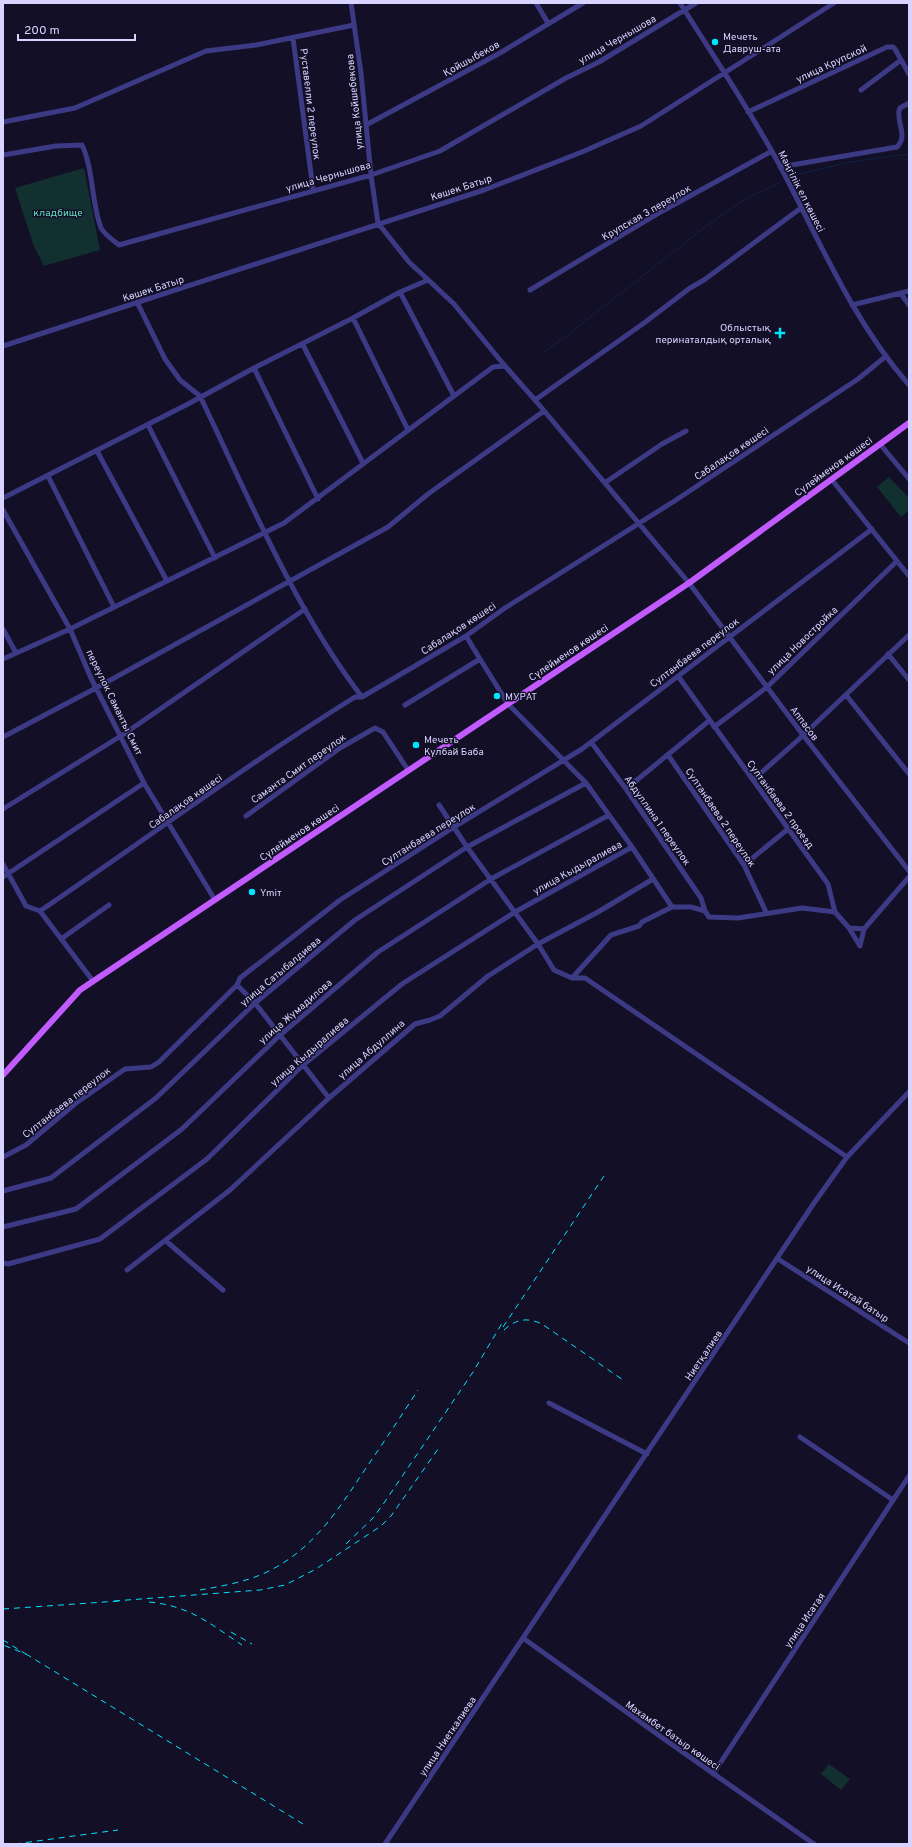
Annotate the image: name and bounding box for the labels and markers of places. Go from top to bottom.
place label: Мечеть Давруш-ата [723,31,781,56]
marker: Мечеть Давруш-ата [710,37,720,47]
place label: Облыстық перинаталдық орталық [656,322,772,347]
marker: Облыстық перинаталдық орталық [774,327,786,339]
marker: МУРАТ [492,691,502,701]
place label: МУРАТ [505,691,537,704]
place label: Мечеть Кулбай Баба [424,734,484,759]
marker: Мечеть Кулбай Баба [411,740,421,750]
marker: Ymiт [247,887,257,897]
place label: Ymiт [260,887,282,900]

